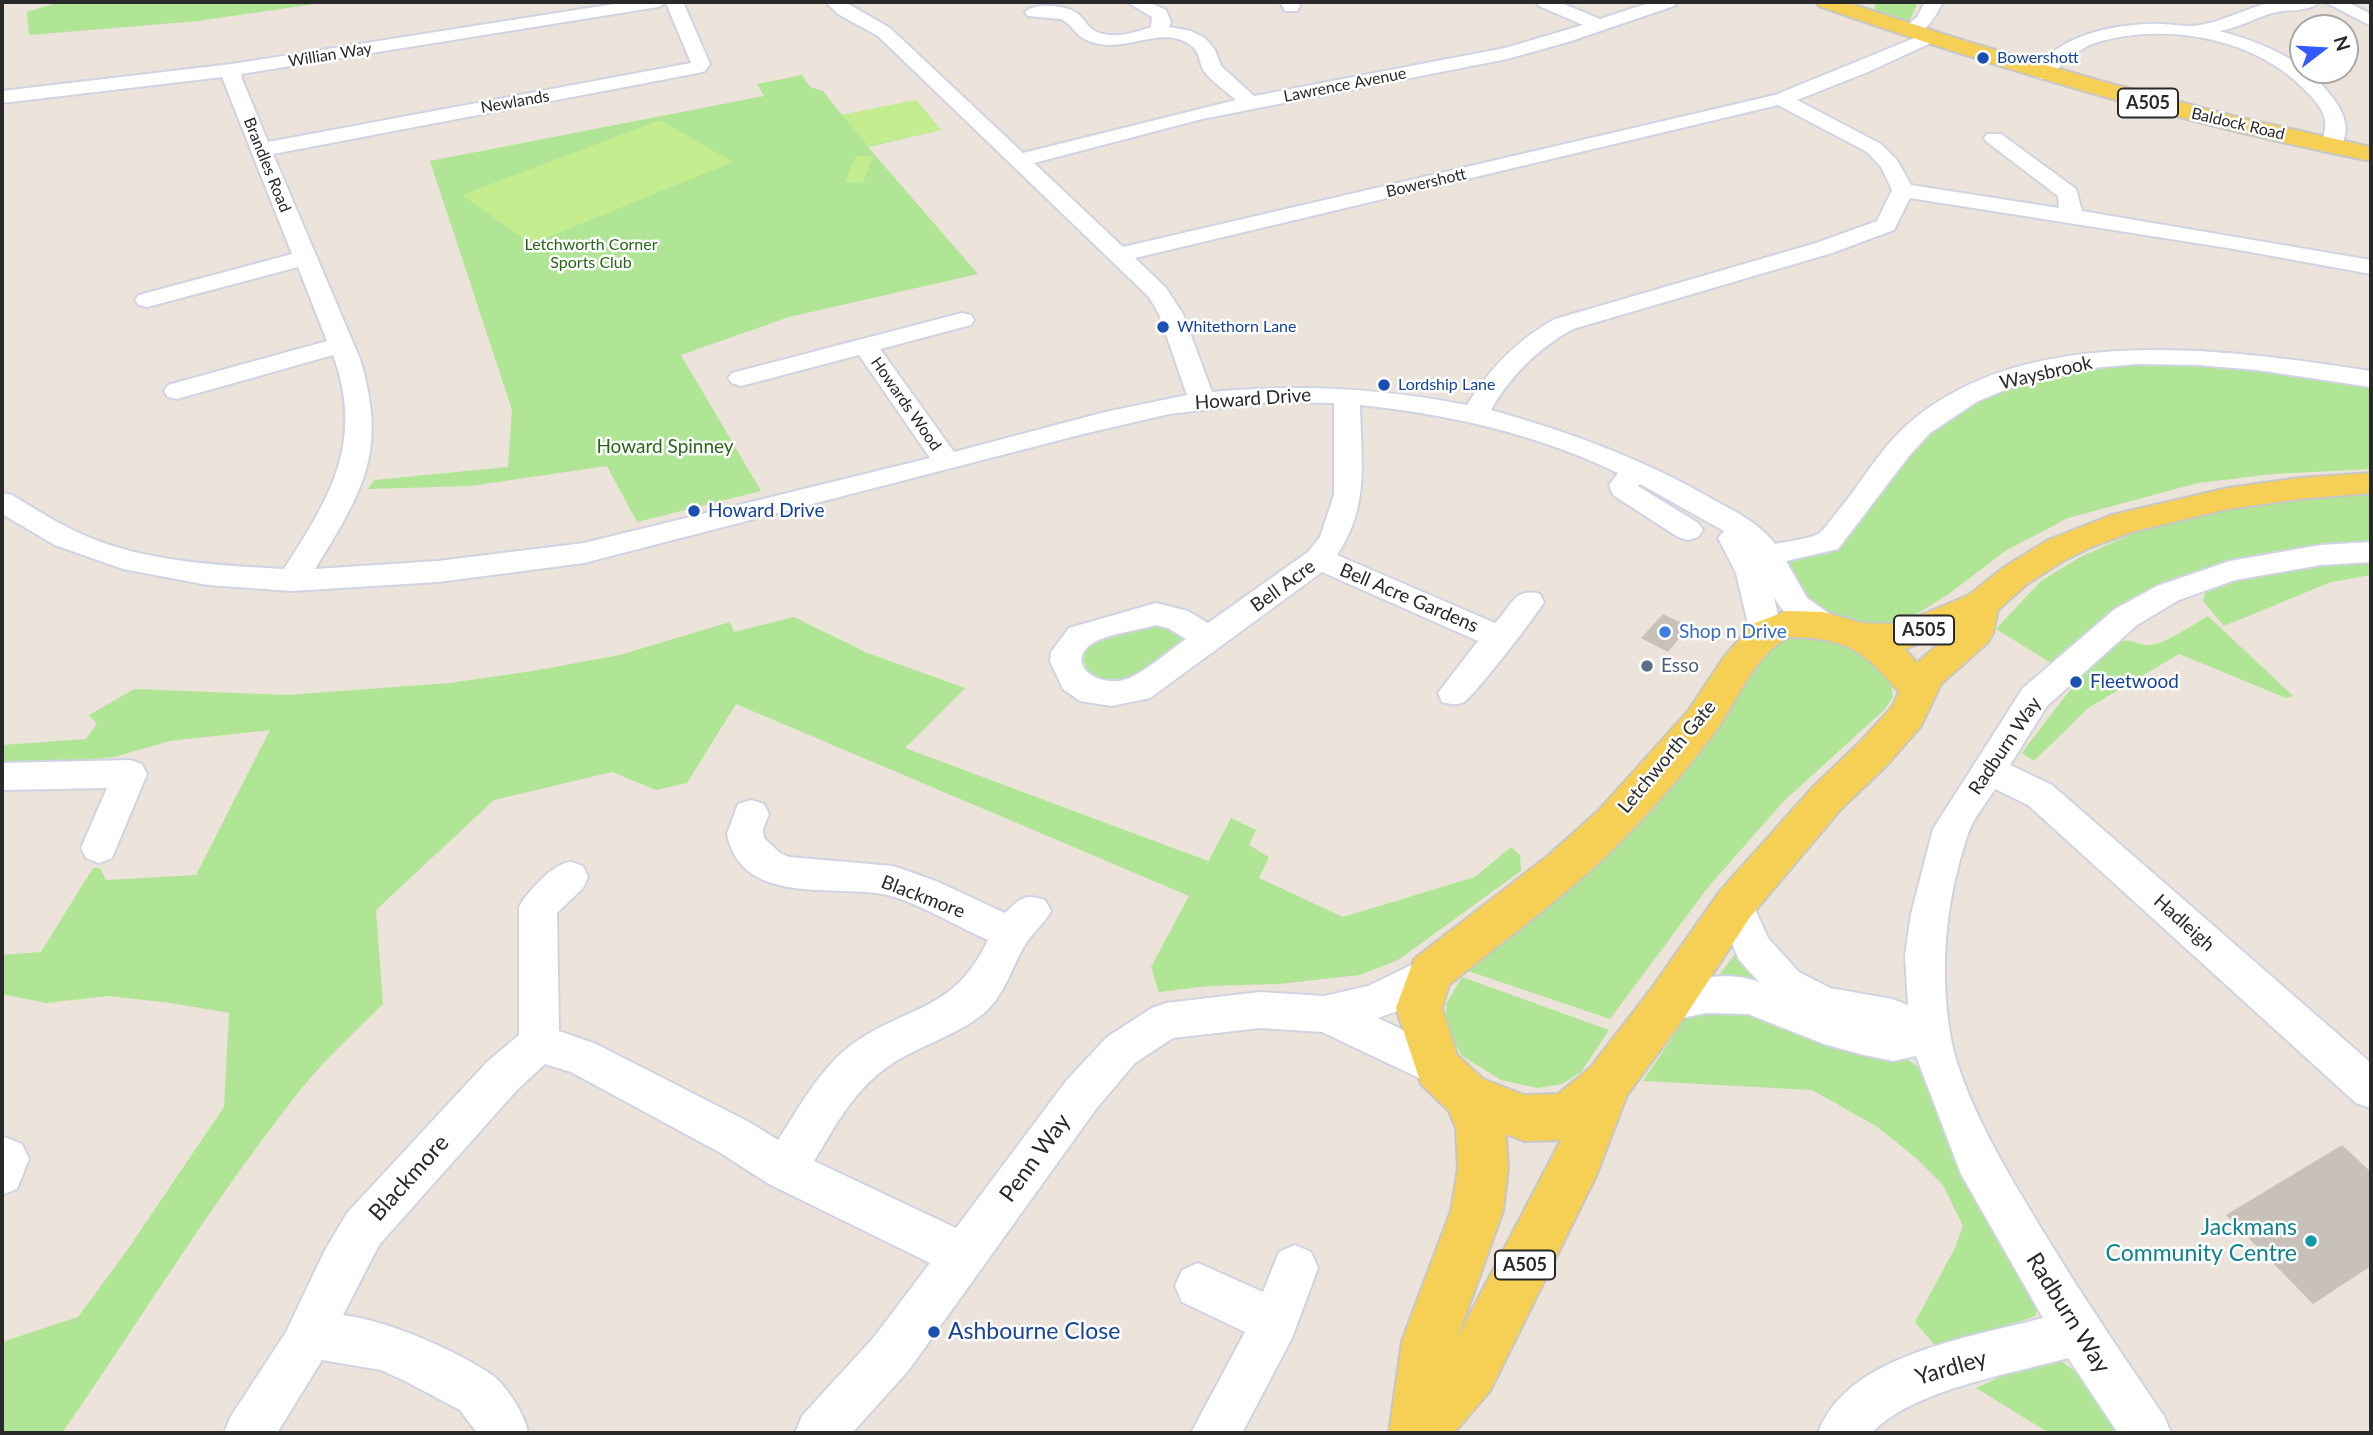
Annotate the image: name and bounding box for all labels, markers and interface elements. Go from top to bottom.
north arrow [2289,14,2359,84]
text: N [2330,33,2356,54]
street label: Willian Way [287,39,373,71]
place label: Bowershott [1997,48,2079,68]
marker: Bowershott [1975,50,1991,66]
street label: Lawrence Avenue [1282,64,1408,106]
street label: Newlands [479,87,551,117]
road number: A505 [2118,88,2178,118]
street label: Baldock Road [2189,104,2287,144]
street label: Brandles Road [239,115,295,215]
street label: Bowershott [1384,164,1468,202]
park label: Letchworth Corner Sports Club [525,235,657,273]
place label: Whitethorn Lane [1177,317,1296,337]
marker: Whitethorn Lane [1155,319,1171,335]
street label: Waysbrook [1998,351,2094,395]
street label: Howards Wood [867,354,945,454]
place label: Lordship Lane [1398,375,1495,395]
marker: Lordship Lane [1376,377,1392,393]
street label: Howard Drive [1194,384,1312,414]
park label: Howard Spinney [596,436,734,458]
place label: Howard Drive [708,500,824,522]
marker: Howard Drive [686,503,702,519]
street label: Bell Acre [1246,555,1320,617]
street label: Bell Acre Gardens [1336,559,1482,637]
road number: A505 [1894,616,1954,644]
place label: Shop n Drive [1679,621,1787,643]
marker: Shop n Drive [1657,624,1673,640]
place label: Esso [1661,655,1699,677]
marker: Esso [1639,658,1655,674]
place label: Fleetwood [2090,671,2179,693]
marker: Fleetwood [2068,674,2084,690]
street label: Radburn Way [1964,693,2046,799]
street label: Letchworth Gate [1613,696,1721,818]
street label: Blackmore [878,871,968,923]
street label: Hadleigh [2149,890,2219,956]
street label: Penn Way [994,1108,1076,1208]
street label: Blackmore [363,1129,455,1227]
place label: Jackmans Community Centre [2106,1214,2297,1268]
marker: Jackmans Community Centre [2303,1233,2319,1249]
street label: Radburn Way [2020,1248,2116,1378]
road number: A505 [1495,1250,1555,1280]
place label: Ashbourne Close [948,1318,1120,1346]
marker: Ashbourne Close [926,1324,942,1340]
street label: Yardley [1912,1345,1990,1391]

